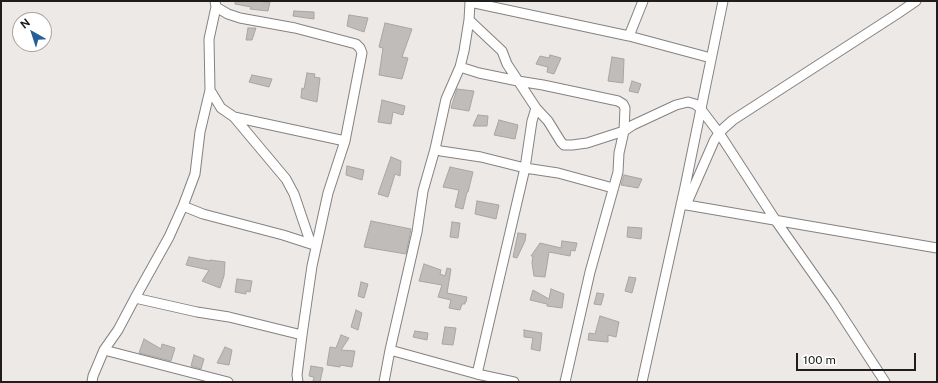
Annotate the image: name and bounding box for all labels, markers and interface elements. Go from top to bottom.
north arrow [12,12,52,52]
text: N [18,16,32,31]
scale bar [798,345,918,371]
text: 100 m [803,353,836,367]

